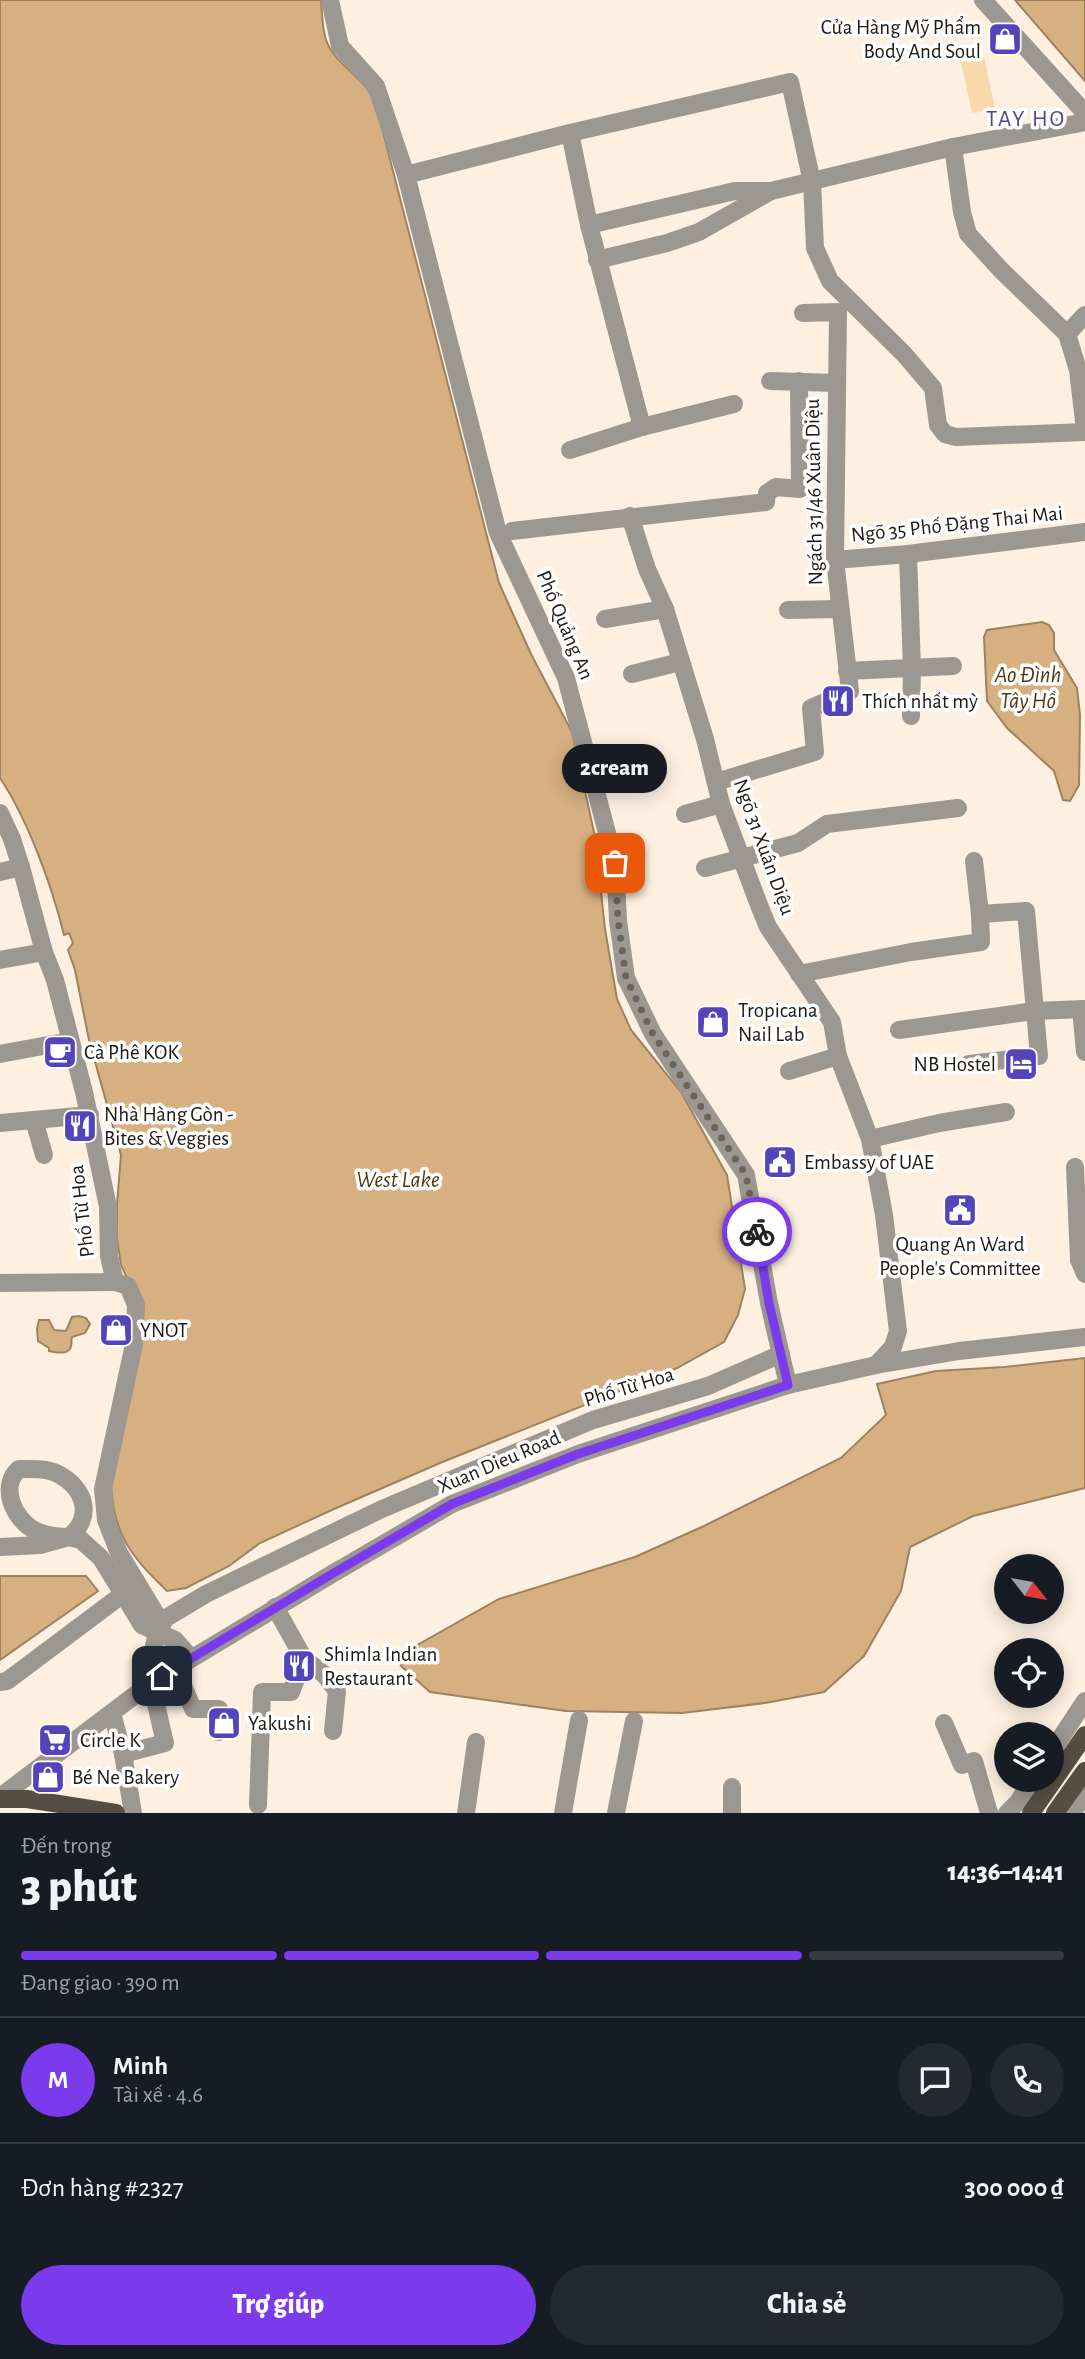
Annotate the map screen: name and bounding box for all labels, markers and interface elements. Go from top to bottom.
place label: Cửa Hàng Mỹ Phẩm Body And Soul [821,16,981,62]
shop icon: Cửa Hàng Mỹ Phẩm Body And Soul [986,20,1024,58]
district label: TAY HO [986,108,1066,131]
street label: Ngách 31/46 Xuân Diệu [802,398,826,586]
street label: Ngõ 35 Phố Đặng Thai Mai [850,502,1064,546]
street label: Phố Quảng An [533,567,597,683]
water label: Ao Đình Tây Hồ [994,664,1061,713]
restaurant icon: Thích nhất mỳ [819,682,857,720]
place label: Thích nhất mỳ [862,691,978,712]
callout: 2cream [562,744,668,793]
text: 2cream [580,757,649,780]
street label: Ngõ 31 Xuân Diệu [730,776,798,918]
pin [585,833,645,893]
icon: bag [596,844,634,882]
place label: Tropicana Nail Lab [738,1000,818,1045]
shop icon: Tropicana Nail Lab [694,1003,732,1041]
cafe icon: Cà Phê KOK [41,1033,79,1071]
place label: Cà Phê KOK [84,1042,179,1063]
hotel icon: NB Hostel [1002,1045,1040,1083]
place label: NB Hostel [914,1054,996,1075]
place label: Nhà Hàng Gòn - Bites & Veggies [104,1104,233,1149]
restaurant icon: Nhà Hàng Gòn - Bites & Veggies [61,1107,99,1145]
public building icon: Embassy of UAE [761,1143,799,1181]
place label: Embassy of UAE [804,1152,934,1173]
street label: Phố Từ Hoa [66,1163,98,1258]
water label: West Lake [356,1169,440,1192]
public building icon: Quang An Ward People's Committee [941,1191,979,1229]
courier [722,1197,792,1267]
icon: bike [738,1213,776,1251]
place label: Quang An Ward People's Committee [879,1234,1041,1279]
shop icon: YNOT [97,1311,135,1349]
place label: YNOT [140,1320,188,1341]
street label: Phố Từ Hoa [581,1363,677,1411]
street label: Xuan Dieu Road [435,1427,563,1497]
north arrow [994,1554,1064,1624]
map controls [994,1554,1064,1792]
button: locate [994,1638,1064,1708]
place label: Shimla Indian Restaurant [324,1644,437,1689]
pin [132,1646,192,1706]
restaurant icon: Shimla Indian Restaurant [280,1647,318,1685]
icon: home [143,1657,181,1695]
shop icon: Yakushi [205,1704,243,1742]
place label: Yakushi [248,1713,312,1734]
supermarket icon: Circle K [36,1721,74,1759]
button: layers [994,1722,1064,1792]
place label: Circle K [80,1730,141,1751]
shop icon: Bé Ne Bakery [29,1758,67,1796]
place label: Bé Ne Bakery [72,1767,179,1788]
text: Đến trong [21,1835,112,1858]
text: 14:36–14:41 [947,1859,1064,1885]
text: 3 phút [21,1864,137,1910]
text: Đang giao · 390 m [21,1972,180,1995]
button: chat [898,2043,972,2117]
button: phone [990,2043,1064,2117]
text: Minh [113,2053,168,2079]
text: M [48,2067,68,2093]
text: Tài xế · 4.6 [113,2084,203,2107]
text: Đơn hàng #2327 [21,2175,184,2201]
text: 300 000 ₫ [965,2175,1064,2201]
button: Trợ giúp [21,2265,536,2345]
button: Chia sẻ [550,2265,1064,2345]

